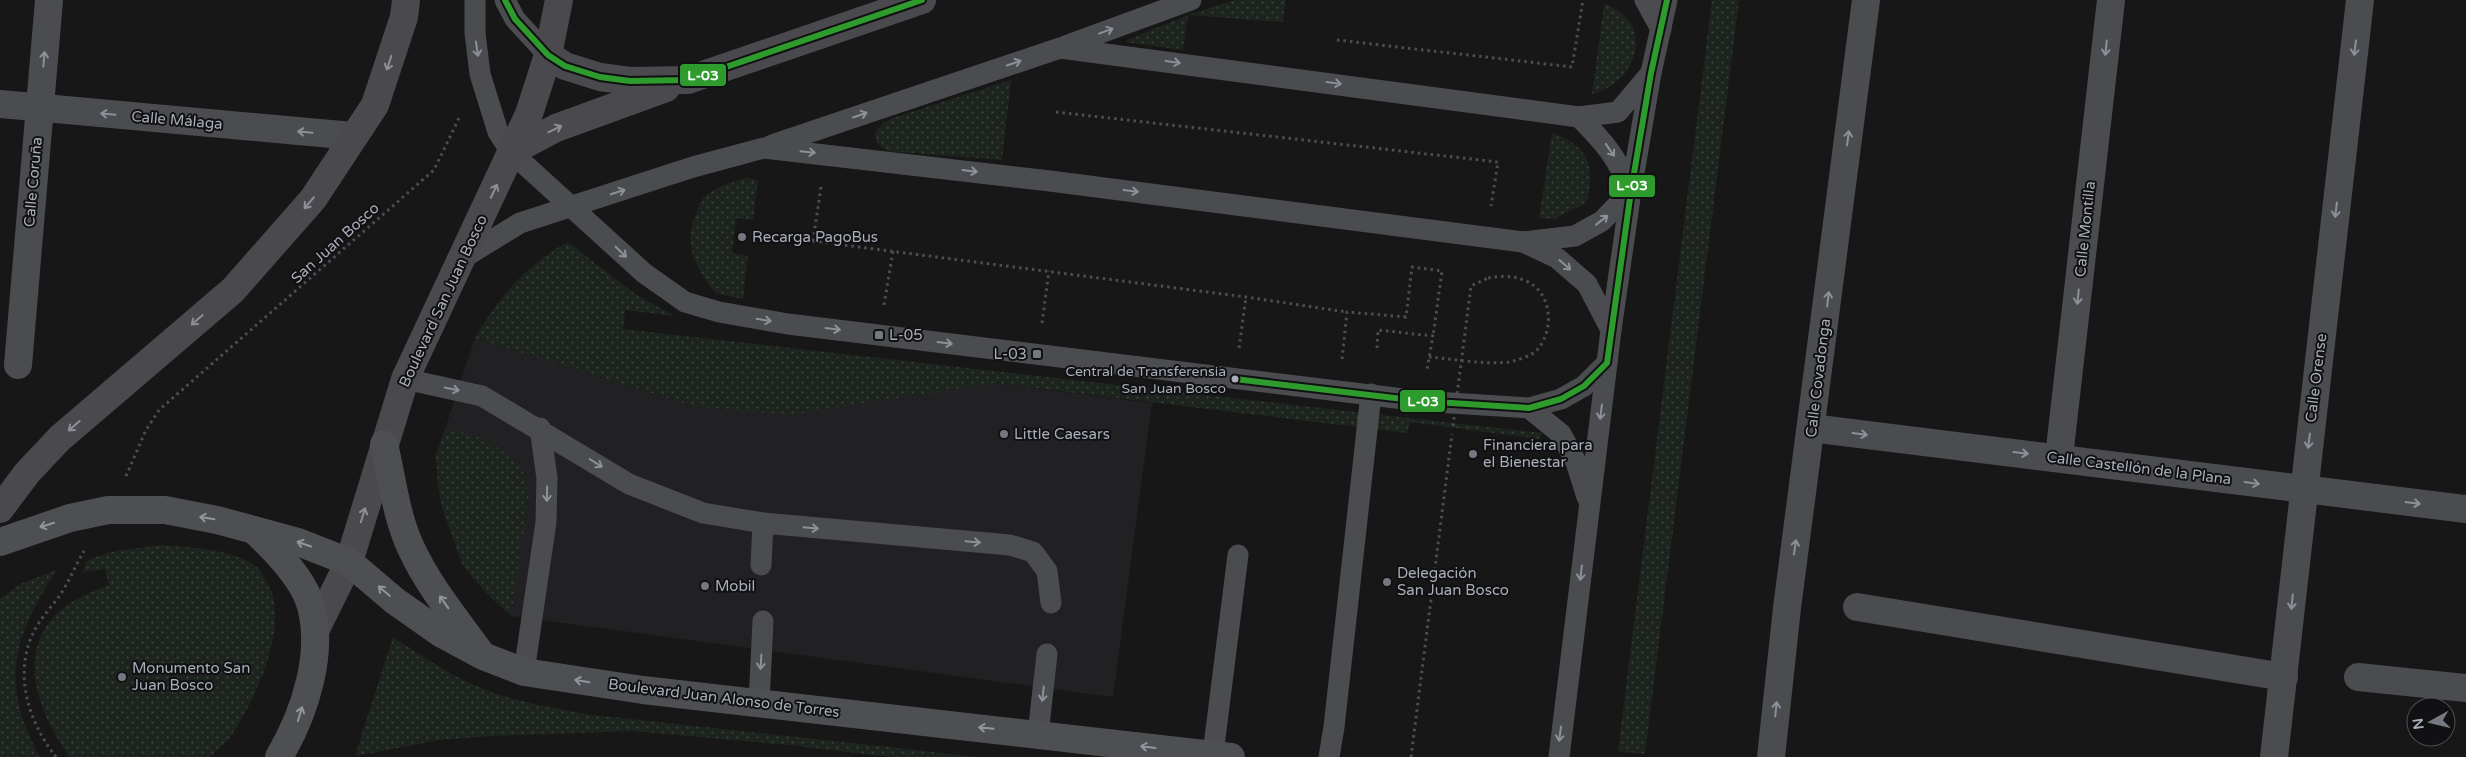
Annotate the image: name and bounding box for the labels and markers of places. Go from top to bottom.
line badge: L-03 [679,63,727,87]
line badge: L-03 [1608,174,1656,198]
place label: Recarga PagoBus [752,228,878,246]
marker: Recarga PagoBus [736,231,748,243]
place label: L-05 [889,326,923,344]
marker: L-05 [873,329,885,341]
place label: L-03 [993,345,1027,363]
marker: L-03 [1031,348,1043,360]
place label: Central de Transferensia San Juan Bosco [1065,363,1226,397]
marker: Central de Transferensia San Juan Bosco [1230,374,1240,384]
line badge: L-03 [1399,389,1446,413]
place label: Little Caesars [1014,425,1110,443]
marker: Little Caesars [998,428,1010,440]
place label: Financiera para el Bienestar [1483,436,1593,471]
marker: Financiera para el Bienestar [1467,448,1479,460]
place label: Delegación San Juan Bosco [1397,564,1509,599]
marker: Delegación San Juan Bosco [1381,576,1393,588]
place label: Mobil [715,577,755,595]
marker: Mobil [699,580,711,592]
place label: Monumento San Juan Bosco [132,659,250,694]
marker: Monumento San Juan Bosco [116,671,128,683]

